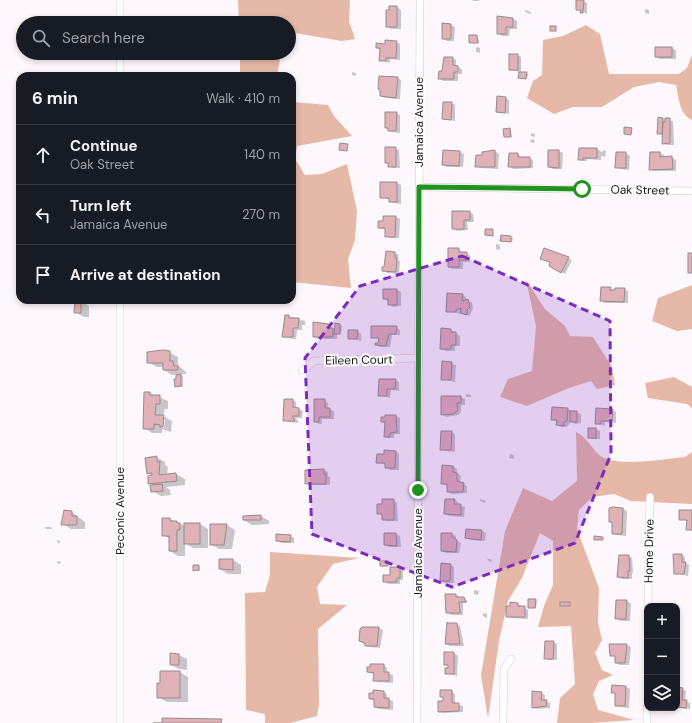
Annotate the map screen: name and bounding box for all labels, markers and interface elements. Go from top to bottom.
search box [16,16,296,60]
icon: search [30,27,52,49]
text: Search here [62,28,145,48]
street label: Jamaica Avenue [411,77,427,167]
text: 6 min [32,87,78,109]
text: Walk · 410 m [206,90,280,107]
text: Continue [70,136,138,156]
icon: ahead [32,144,54,166]
text: 140 m [244,146,280,163]
text: Oak Street [70,156,134,173]
route start [573,180,591,198]
street label: Oak Street [610,181,670,199]
text: Turn left [70,196,131,216]
icon: left [32,204,54,226]
text: 270 m [242,206,280,223]
text: Jamaica Avenue [70,216,168,233]
icon: arrive [32,264,54,286]
text: Arrive at destination [70,265,221,285]
street label: Eileen Court [325,351,393,369]
street label: Peconic Avenue [112,467,128,555]
route end [409,481,427,499]
street label: Jamaica Avenue [410,508,426,598]
street label: Home Drive [640,518,658,583]
map controls [644,603,680,711]
button: + [644,603,680,639]
button: − [644,639,680,675]
button: layers [644,675,680,711]

